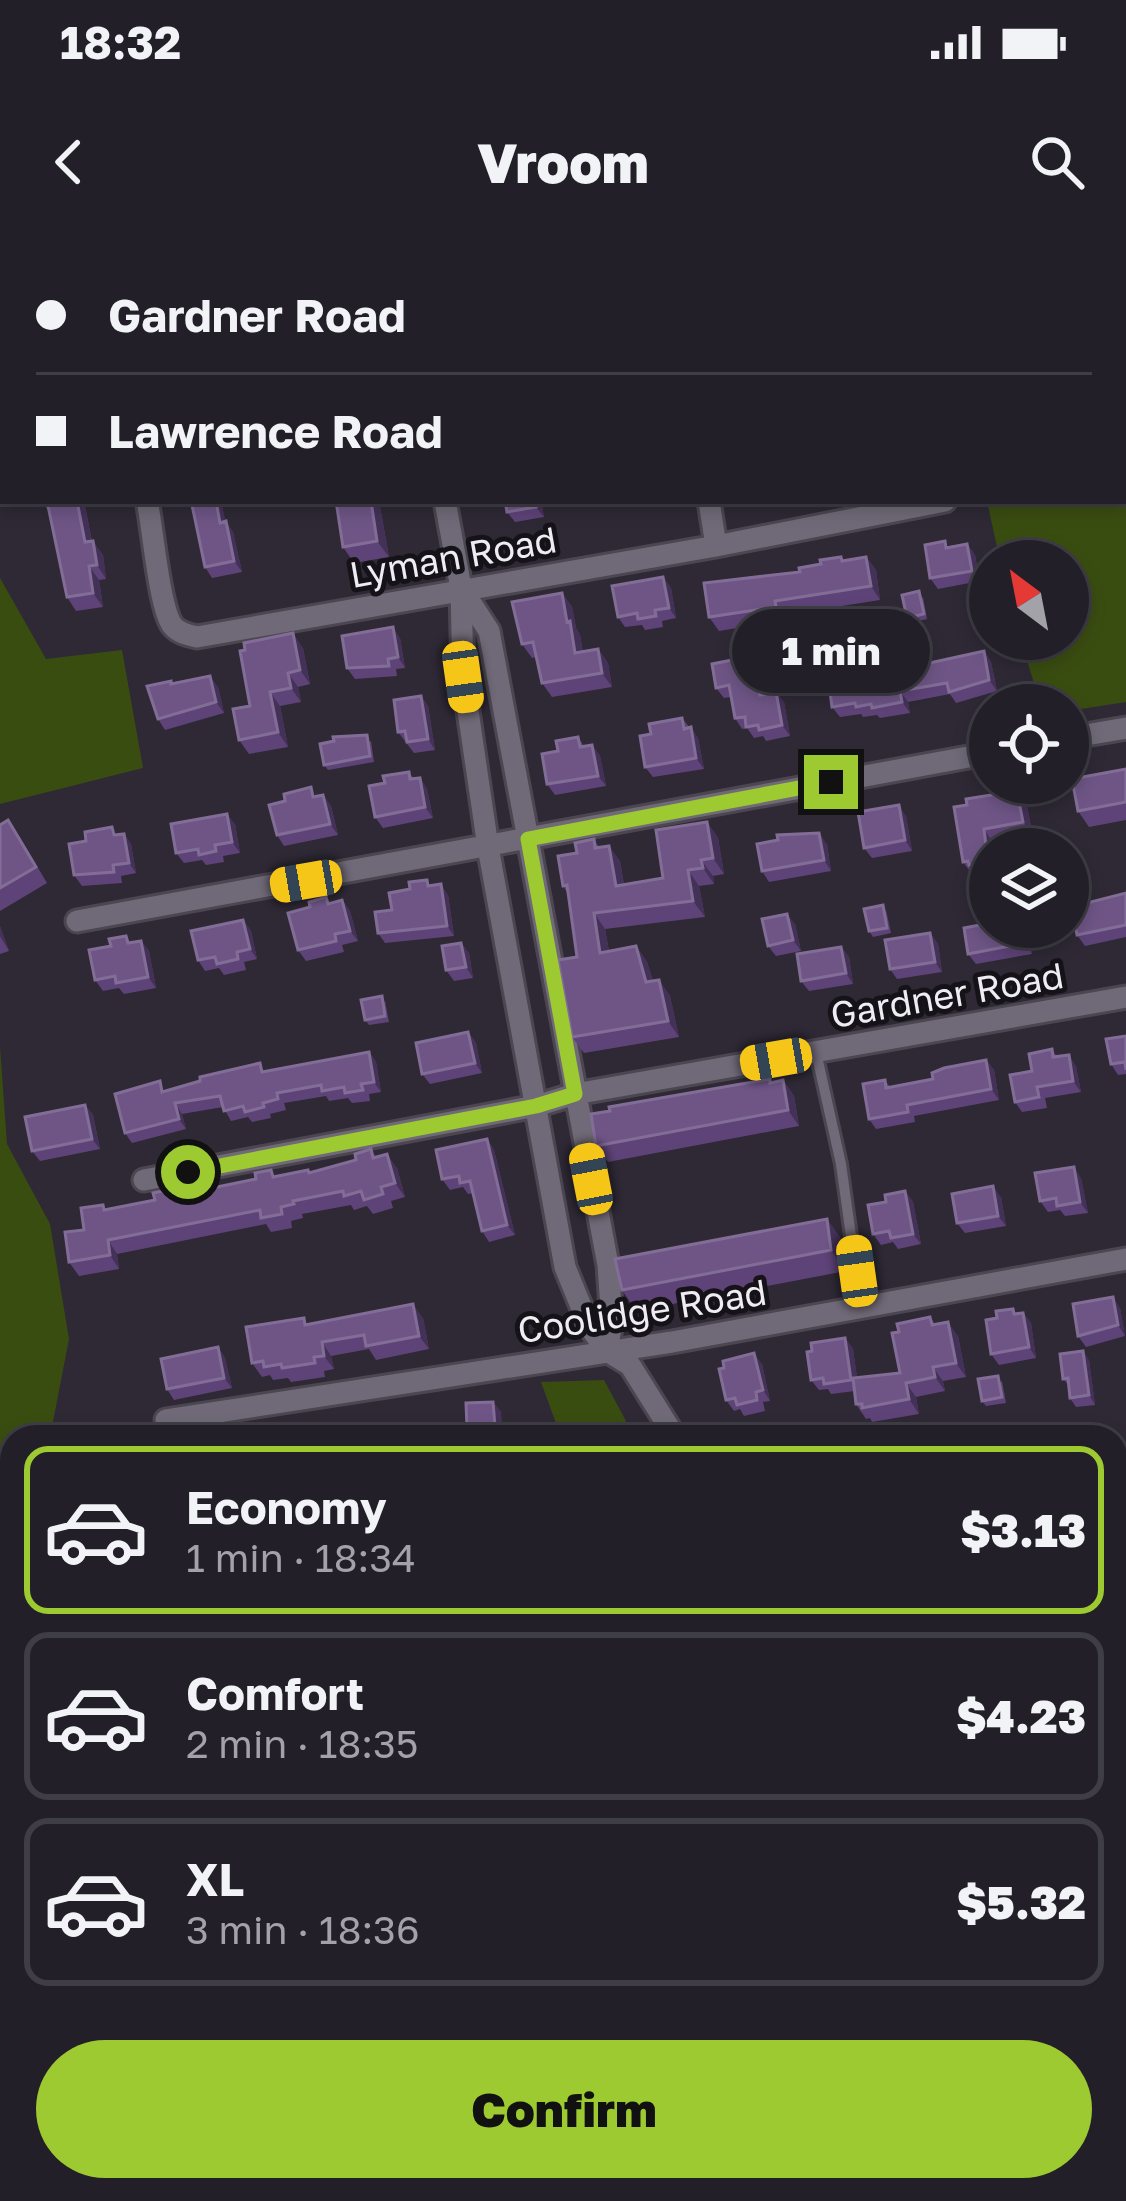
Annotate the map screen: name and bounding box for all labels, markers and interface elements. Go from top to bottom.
text: 18:32 [60,15,181,69]
icon: back [36,129,102,195]
icon: search [1024,129,1090,195]
text: Vroom [477,130,649,195]
text: Gardner Road [108,288,406,342]
text: Lawrence Road [108,404,443,458]
street label: Lyman Road [346,517,560,596]
north arrow [969,540,1089,660]
map controls [969,540,1089,948]
callout: 1 min [732,608,930,692]
text: 1 min [781,627,881,674]
car [440,639,486,715]
button: locate [969,684,1089,804]
route end [804,755,858,809]
button: layers [969,828,1089,948]
car [267,857,345,905]
street label: Gardner Road [827,953,1067,1036]
car [737,1035,815,1083]
car [566,1140,616,1218]
route start [161,1145,215,1199]
car [834,1233,880,1309]
street label: Coolidge Road [514,1270,769,1351]
icon: car [42,1476,150,1584]
text: Economy [186,1480,387,1534]
text: $3.13 [961,1503,1086,1557]
text: 1 min · 18:34 [186,1534,416,1581]
icon: car [42,1662,150,1770]
text: Comfort [186,1666,364,1720]
text: $4.23 [956,1689,1086,1743]
text: 2 min · 18:35 [186,1720,418,1767]
icon: car [42,1848,150,1956]
text: XL [186,1852,244,1906]
text: $5.32 [956,1875,1086,1929]
text: 3 min · 18:36 [186,1906,420,1953]
button: Confirm [36,2040,1092,2178]

